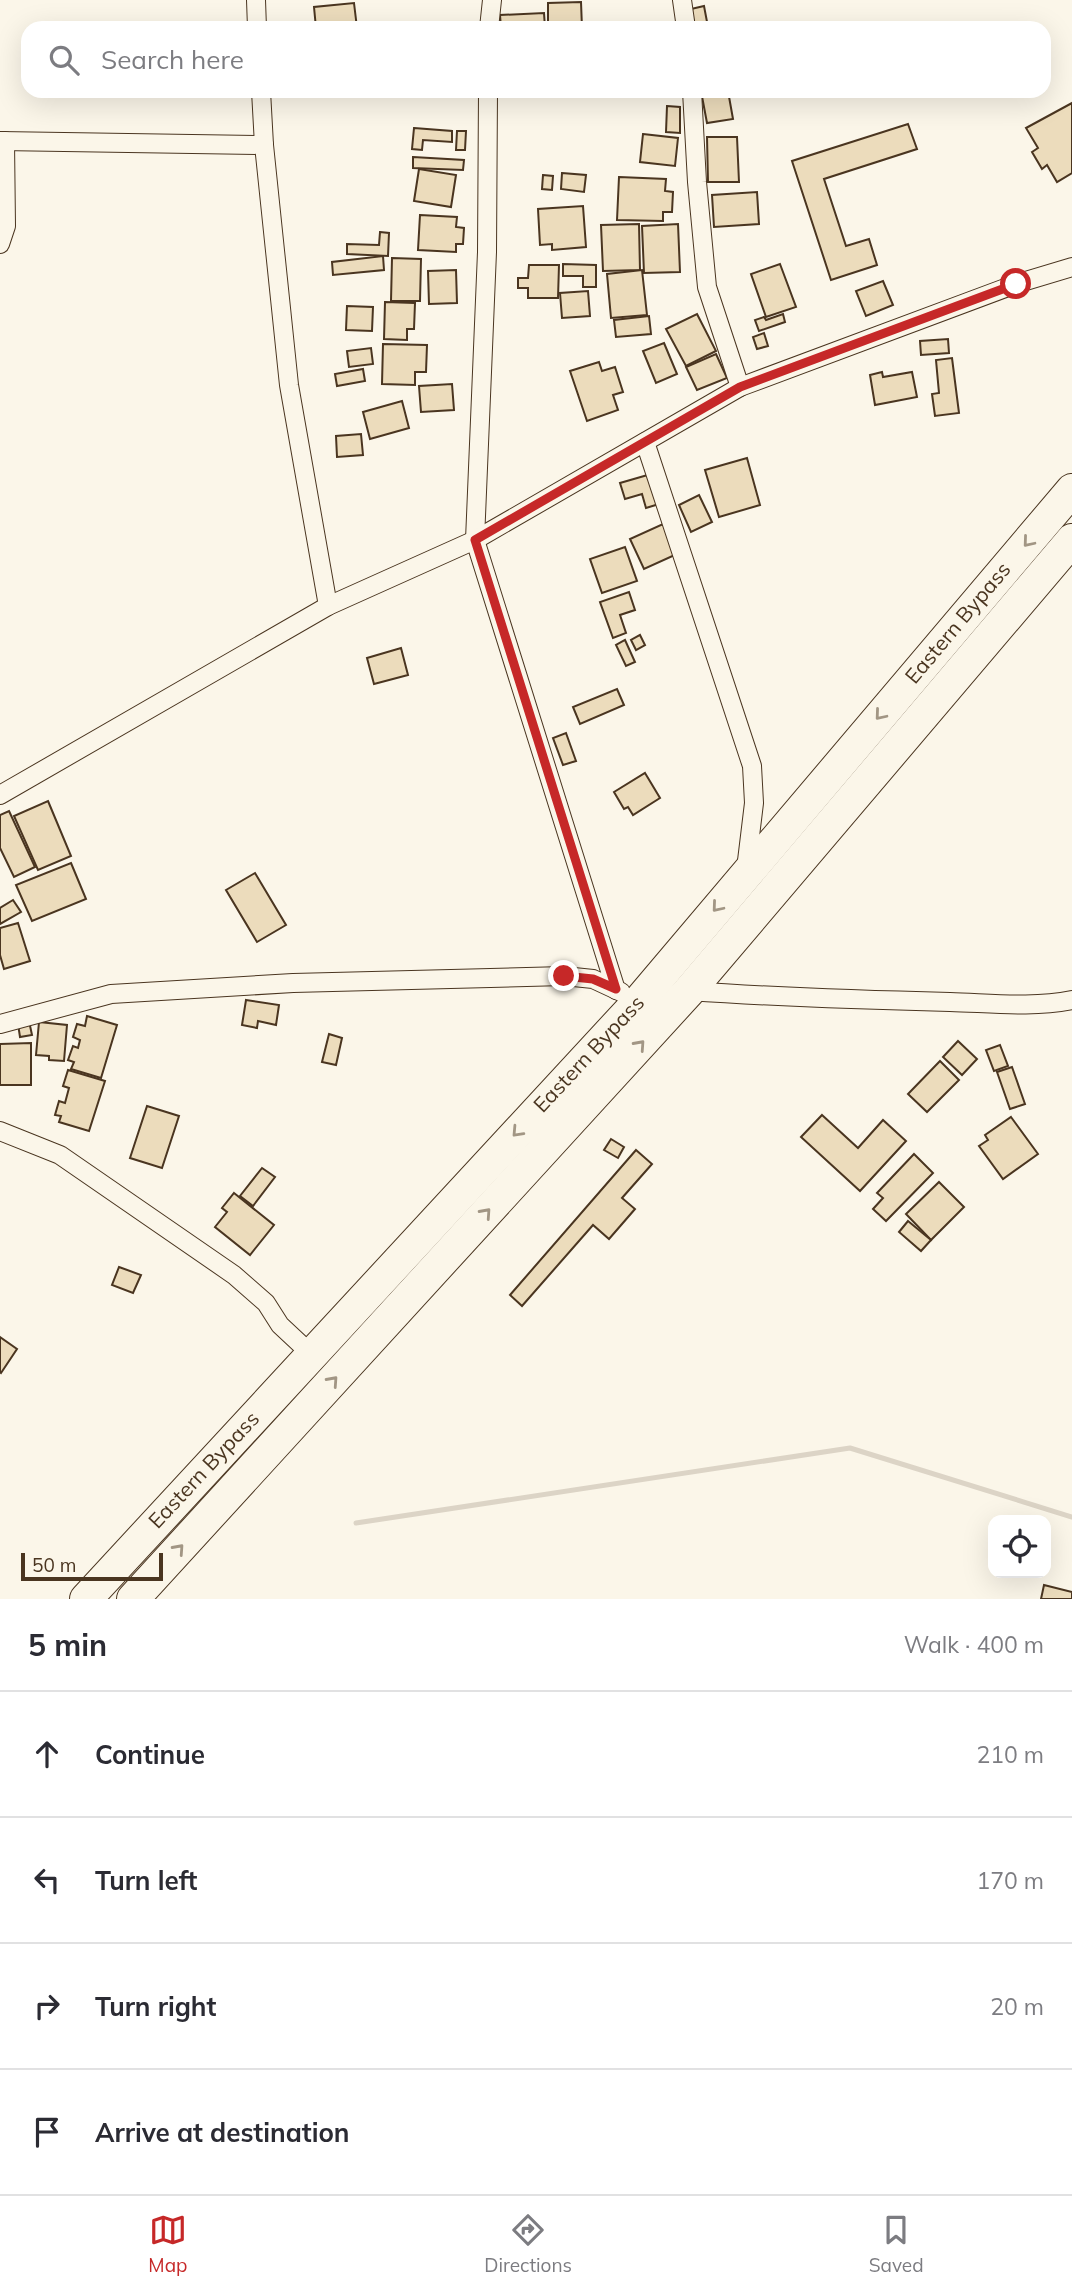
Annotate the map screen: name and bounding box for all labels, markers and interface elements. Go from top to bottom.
search box [21,21,1051,98]
icon: search [45,41,83,79]
text: Search here [101,43,244,76]
route start [1000,268,1031,299]
one-way arrow [1024,533,1036,546]
street label: Eastern Bypass [899,556,1016,688]
one-way arrow [876,706,888,719]
one-way arrow [713,898,725,911]
route end [548,960,579,991]
street label: Eastern Bypass [527,989,649,1117]
one-way arrow [631,1040,644,1053]
one-way arrow [513,1124,526,1137]
one-way arrow [478,1208,490,1221]
one-way arrow [324,1376,337,1389]
street label: Eastern Bypass [142,1405,264,1533]
map controls [988,1515,1051,1578]
button: locate [988,1515,1051,1578]
one-way arrow [171,1544,184,1557]
scale bar [21,1550,163,1582]
text: 50 m [32,1553,76,1577]
text: 5 min [28,1626,107,1664]
text: Walk · 400 m [904,1630,1044,1659]
icon: ahead [28,1735,66,1773]
text: Continue [95,1738,205,1771]
text: 210 m [976,1740,1044,1769]
icon: left [28,1861,66,1899]
text: Turn left [95,1864,197,1897]
text: 170 m [976,1866,1044,1895]
icon: right [28,1987,66,2025]
text: Turn right [95,1990,216,2023]
text: 20 m [990,1992,1044,2021]
icon: arrive [28,2113,66,2151]
text: Arrive at destination [95,2116,350,2149]
tab: Map [148,2211,187,2277]
tab: Directions [484,2211,572,2277]
tab: Saved [869,2211,924,2277]

